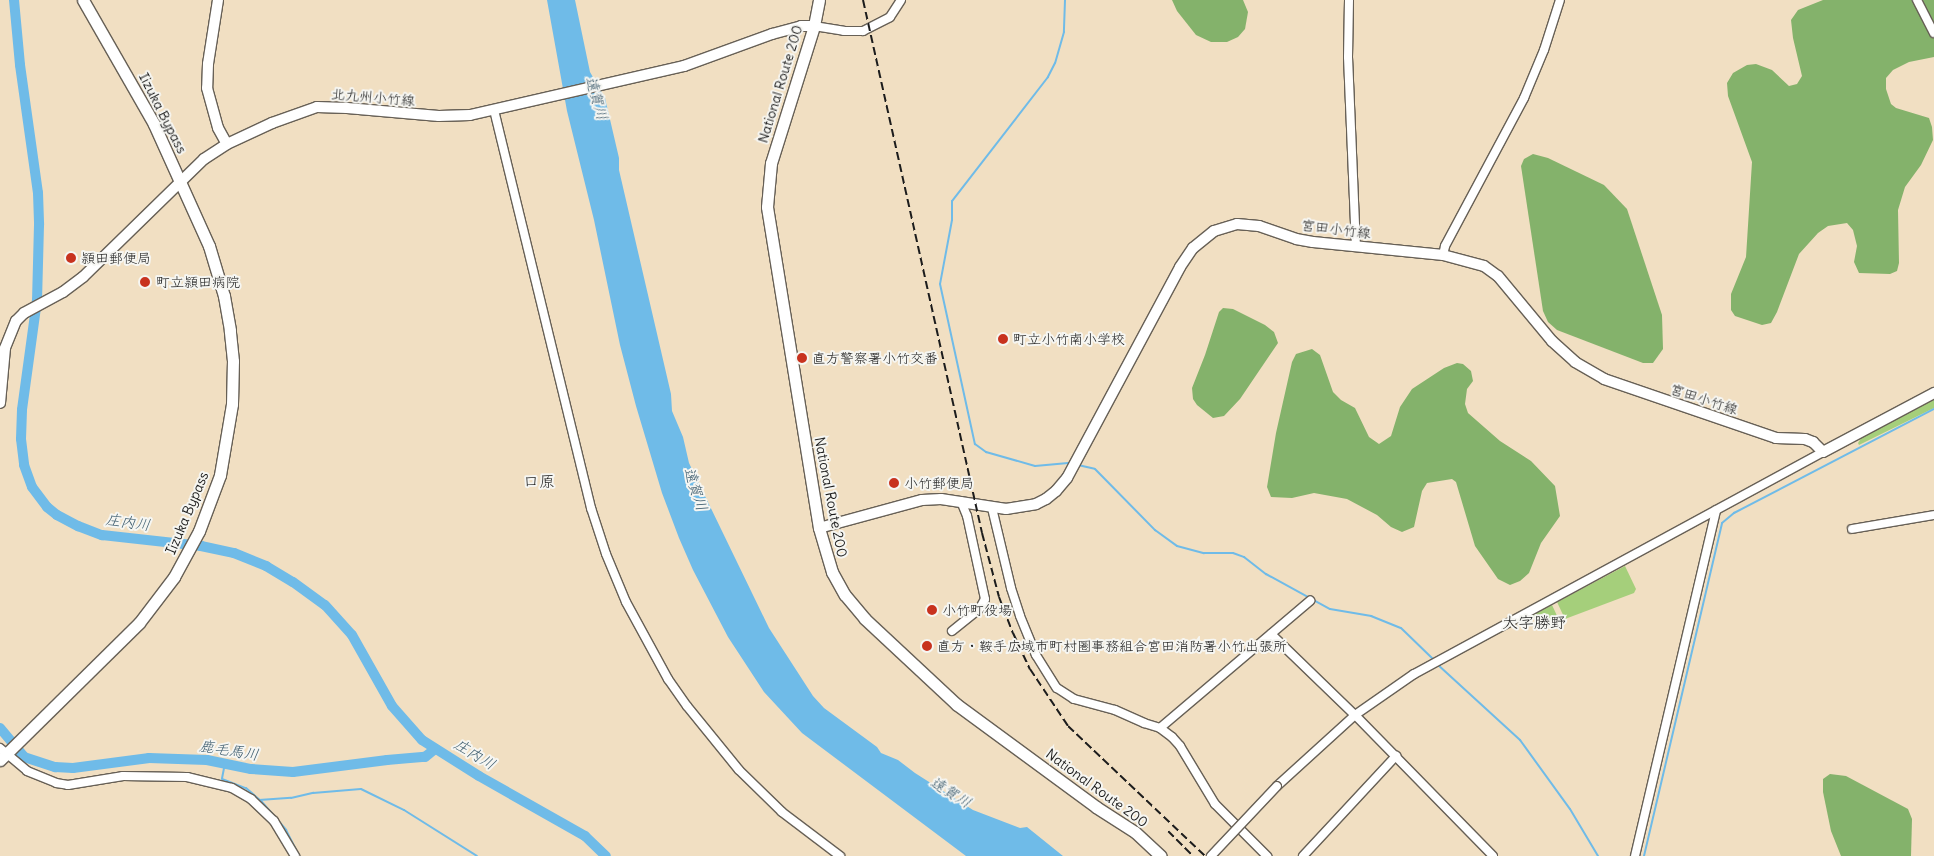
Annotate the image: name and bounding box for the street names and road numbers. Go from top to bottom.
street label: National Route 200 [754,23,806,145]
street label: Iizuka Bypass [135,70,191,156]
street label: 北九州小竹線 [330,85,416,109]
street label: 宮田小竹線 [1300,216,1372,242]
street label: 宮田小竹線 [1668,380,1740,418]
street label: National Route 200 [811,435,851,559]
street label: Iizuka Bypass [162,469,212,557]
street label: National Route 200 [1043,745,1151,831]

